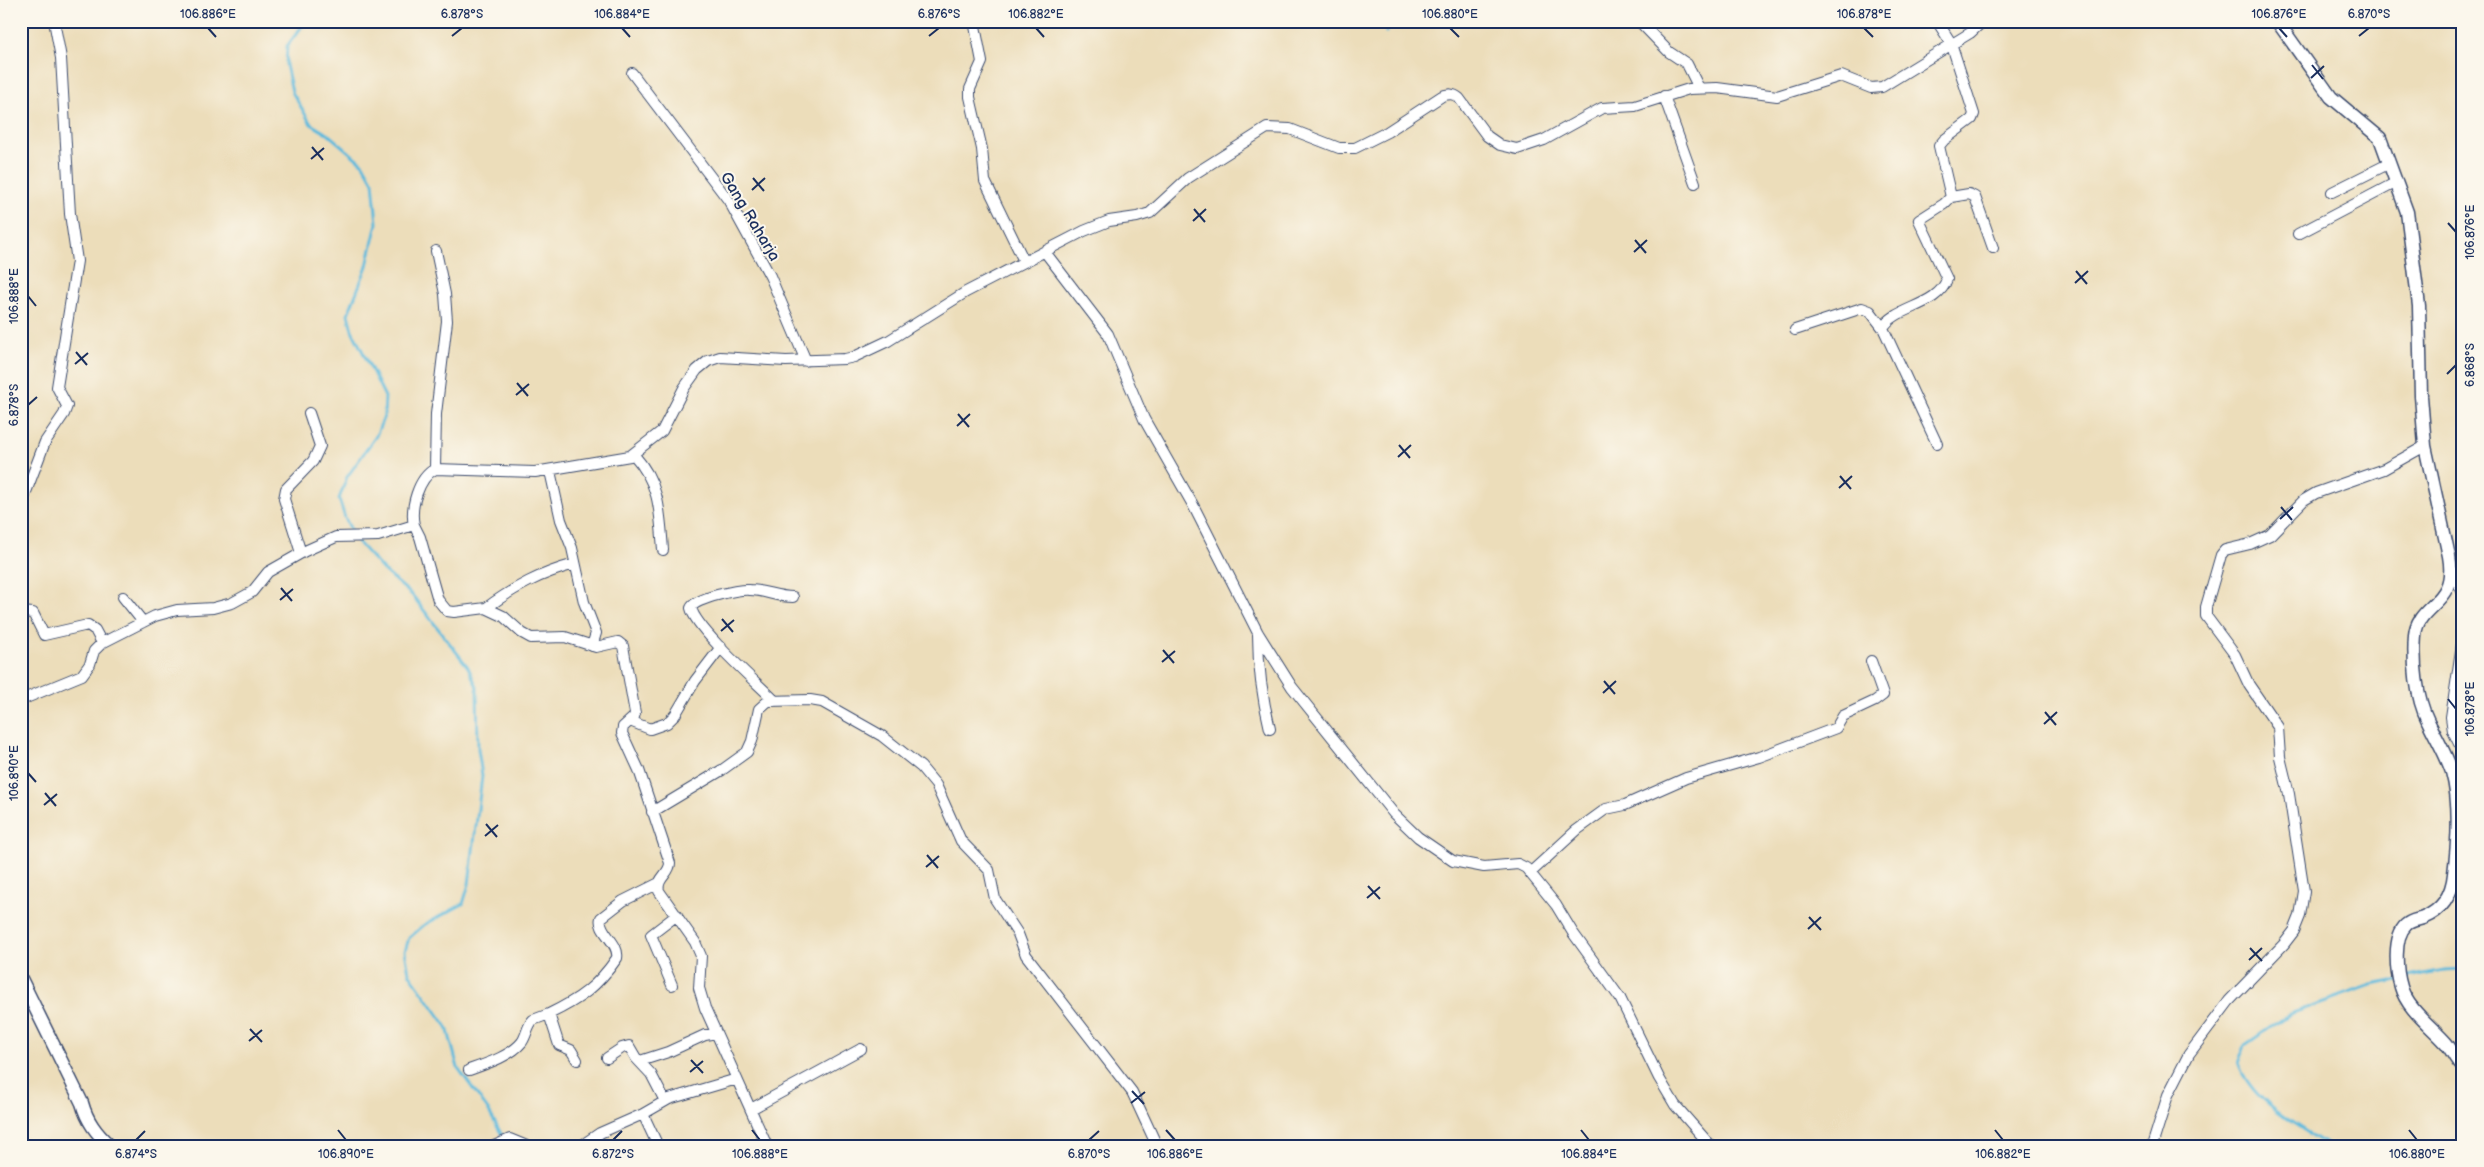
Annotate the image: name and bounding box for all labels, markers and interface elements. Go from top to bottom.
text: 106.886°E [180,7,236,22]
text: 6.878°S [441,7,483,22]
text: 106.884°E [594,7,650,22]
text: 6.876°S [918,7,960,22]
text: 106.882°E [1008,7,1064,22]
text: 106.880°E [1422,7,1478,22]
text: 106.878°E [1837,7,1891,22]
text: 106.876°E [2252,7,2306,22]
text: 6.870°S [2348,7,2390,22]
street label: Gang Raharja [716,169,784,265]
text: 106.876°E [2463,205,2478,259]
text: 106.888°E [7,268,22,324]
text: 6.868°S [2463,343,2478,387]
text: 6.878°S [7,384,22,426]
text: 106.878°E [2463,682,2478,736]
text: 106.890°E [7,745,22,801]
text: 6.874°S [115,1147,157,1162]
text: 106.890°E [318,1147,374,1162]
text: 6.872°S [592,1147,634,1162]
text: 106.888°E [732,1147,788,1162]
text: 6.870°S [1068,1147,1110,1162]
text: 106.886°E [1147,1147,1203,1162]
text: 106.884°E [1561,1147,1617,1162]
text: 106.882°E [1975,1147,2031,1162]
text: 106.880°E [2389,1147,2445,1162]

